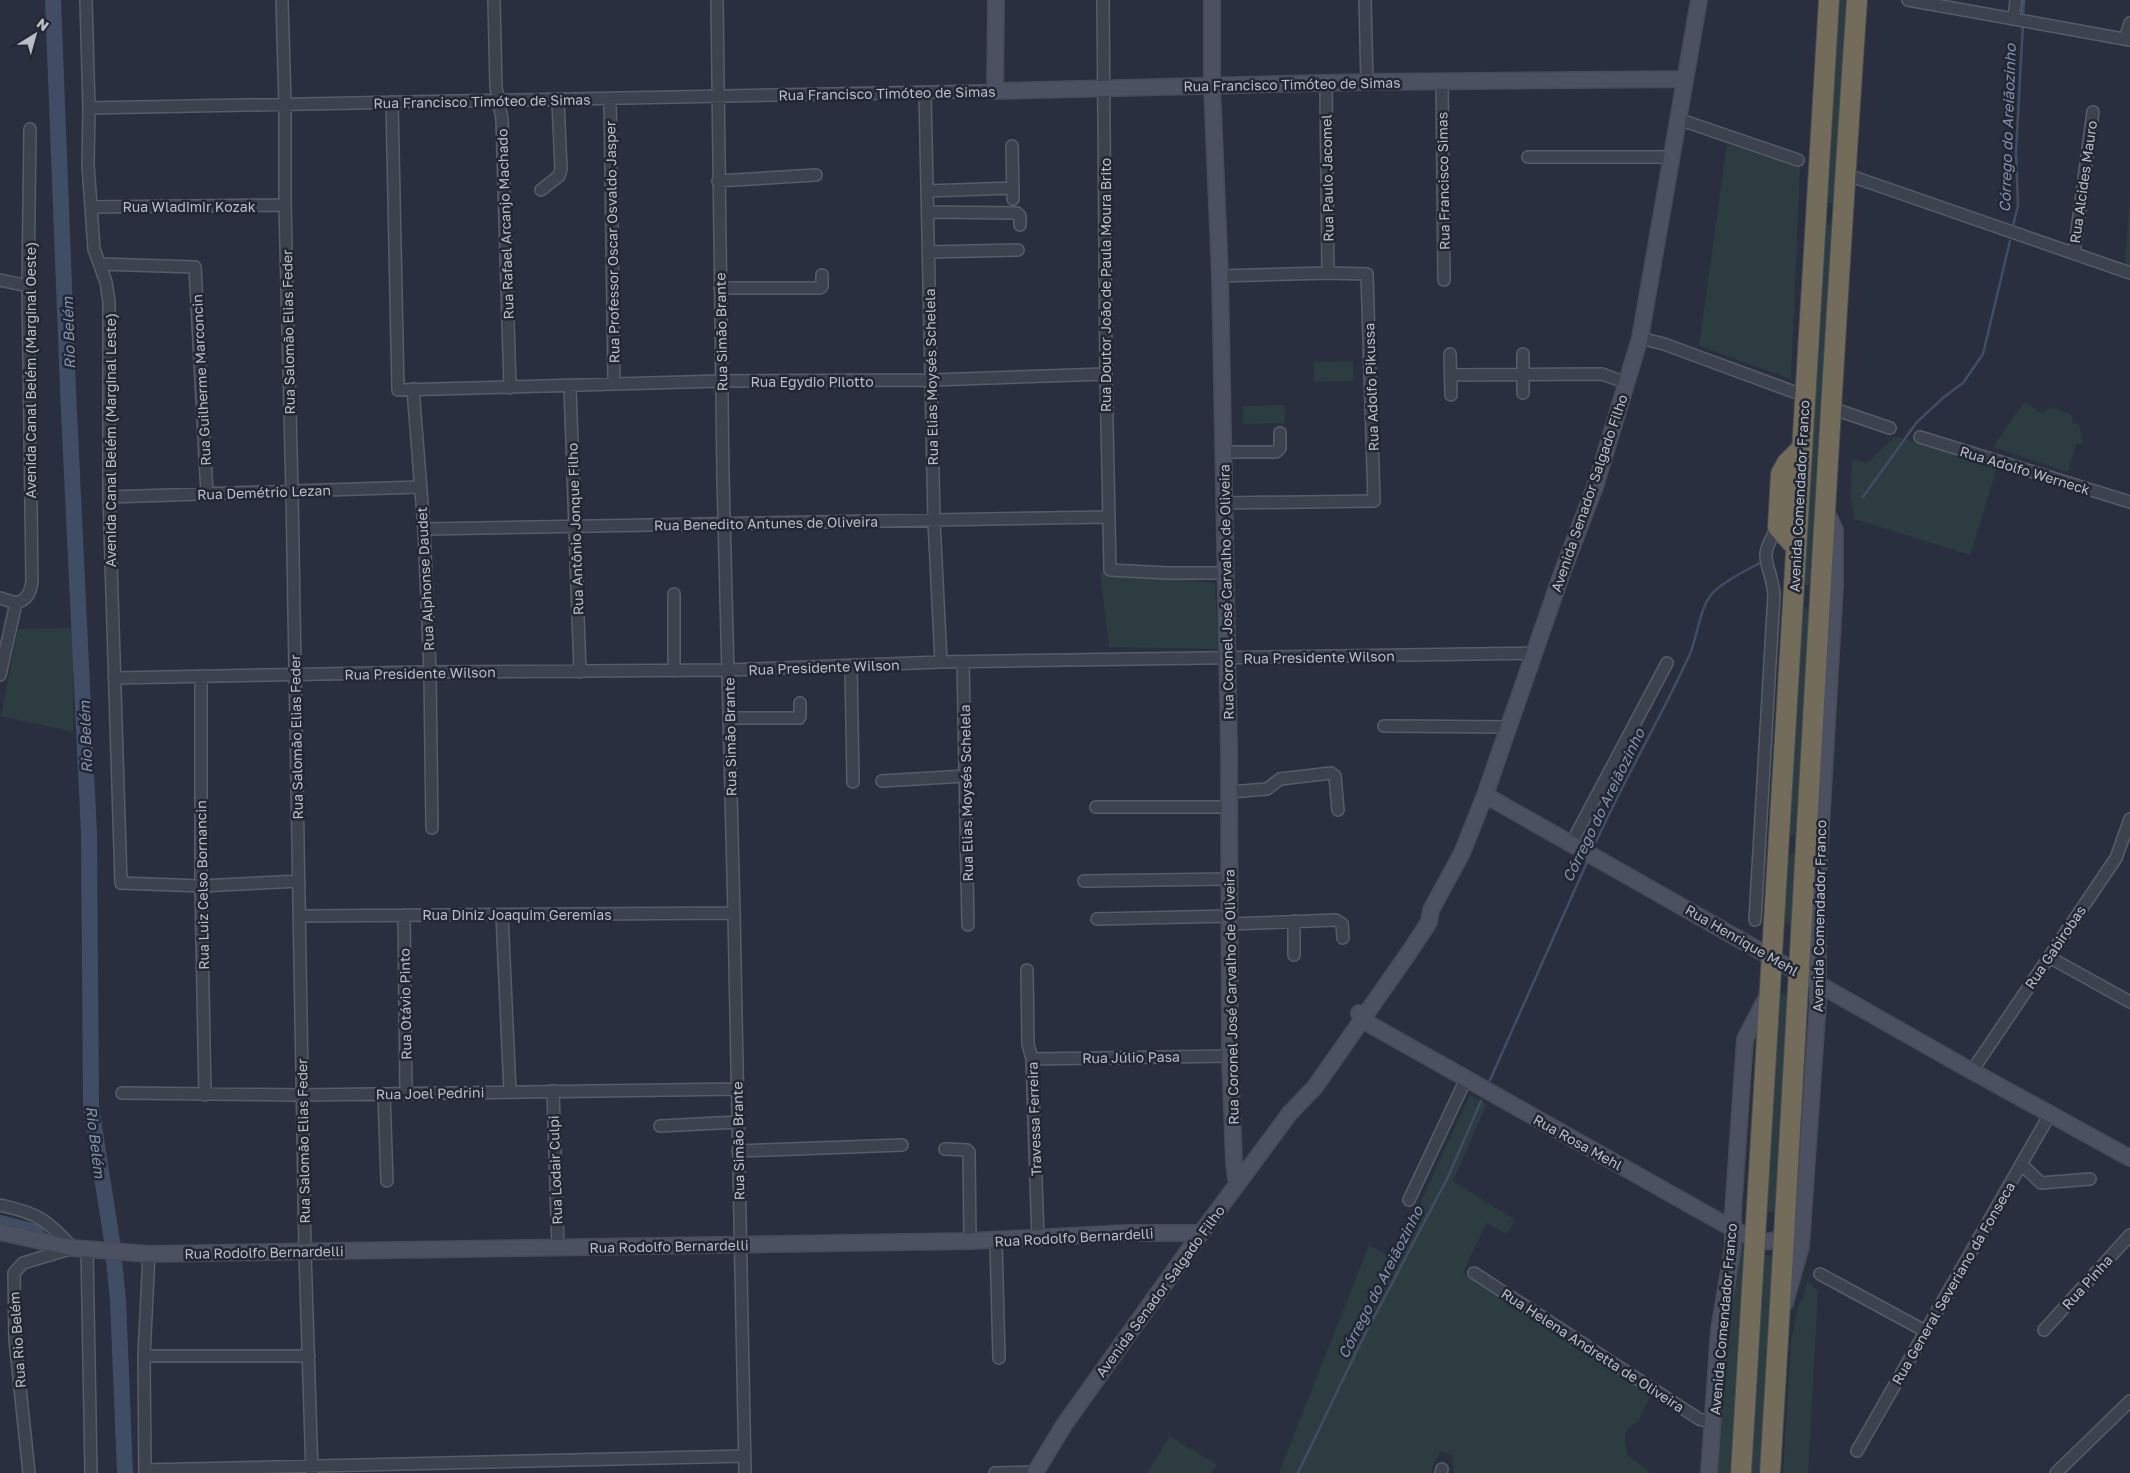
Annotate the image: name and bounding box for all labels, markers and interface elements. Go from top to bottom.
north arrow [10,10,60,60]
text: N [34,14,52,34]
water label: Córrego do Areiãozinho [1995,43,2020,213]
street label: Rua Francisco Timóteo de Simas [1183,74,1401,94]
street label: Rua Francisco Timóteo de Simas [778,83,996,103]
street label: Rua Francisco Timóteo de Simas [373,91,591,111]
street label: Rua Francisco Simas [1433,112,1453,250]
street label: Rua Paulo Jacomel [1317,114,1337,242]
street label: Rua Professor Oscar Osvaldo Jasper [601,120,623,363]
street label: Rua Alcides Mauro [2066,120,2100,244]
street label: Rua Rafael Arcanjo Machado [493,128,517,320]
street label: Rua Doutor João de Paula Moura Brito [1097,158,1114,412]
street label: Rua Wladimir Kozak [122,198,256,215]
street label: Avenida Canal Belém (Marginal Oeste) [22,242,39,498]
street label: Rua Salomão Elias Feder [278,249,298,415]
street label: Rua Simão Brante [711,272,731,392]
street label: Rua Elias Moysés Schelela [921,288,941,466]
street label: Rua Guilherme Marconcin [188,294,214,466]
water label: Rio Belém [58,296,78,369]
street label: Avenida Canal Belém (Marginal Leste) [102,313,119,567]
street label: Rua Adolfo Pikussa [1360,322,1382,452]
street label: Rua Egydio Pilotto [750,373,874,390]
street label: Avenida Senador Salgado Filho [1547,392,1631,594]
street label: Avenida Comendador Franco [1785,400,1813,592]
street label: Rua Adolfo Werneck [1958,442,2092,498]
street label: Rua Antônio Jonque Filho [563,443,587,615]
street label: Rua Coronel José Carvalho de Oliveira [1215,464,1237,720]
street label: Rua Demétrio Lezan [197,481,331,503]
street label: Rua Alphonse Daudet [413,506,437,652]
street label: Rua Benedito Antunes de Oliveira [654,513,878,533]
street label: Rua Presidente Wilson [1243,647,1395,667]
street label: Rua Salomão Elias Feder [286,654,306,820]
street label: Rua Presidente Wilson [748,656,900,678]
street label: Rua Presidente Wilson [344,663,496,683]
street label: Rua Simão Brante [720,677,740,797]
water label: Rio Belém [75,700,95,773]
street label: Rua Elias Moysés Schelela [956,704,976,882]
water label: Córrego do Areiãozinho [1558,724,1649,885]
street label: Rua Luiz Celso Bornancin [192,800,212,970]
street label: Avenida Comendador Franco [1809,820,1829,1012]
street label: Rua Coronel José Carvalho de Oliveira [1220,869,1242,1125]
street label: Rua Henrique Mehl [1682,901,1802,979]
street label: Rua Gabirobas [2021,902,2089,992]
street label: Rua Diniz Joaquim Geremias [422,906,612,923]
street label: Rua Otávio Pinto [396,948,414,1060]
street label: Rua Júlio Pasa [1082,1048,1180,1066]
street label: Rua Salomão Elias Feder [293,1058,313,1224]
street label: Travessa Ferreira [1024,1061,1044,1177]
street label: Rua Simão Brante [728,1081,748,1201]
street label: Rua Joel Pedrini [375,1084,485,1102]
water label: Rio Belém [83,1105,109,1180]
street label: Rua Rosa Mehl [1531,1111,1625,1173]
street label: Rua Lodair Culpi [545,1115,565,1225]
street label: Rua General Severiano da Fonseca [1888,1179,2018,1387]
street label: Avenida Senador Salgado Filho [1092,1202,1228,1380]
water label: Córrego do Areiãozinho [1334,1202,1428,1362]
street label: Avenida Comendador Franco [1706,1222,1740,1416]
street label: Rua Rodolfo Bernardelli [994,1224,1154,1250]
street label: Rua Rodolfo Bernardelli [589,1236,749,1256]
street label: Rua Rodolfo Bernardelli [184,1242,344,1262]
street label: Rua Pinha [2058,1251,2116,1313]
street label: Rua Helena Andretta de Oliveira [1498,1284,1688,1416]
street label: Rua Rio Belém [5,1291,29,1389]

